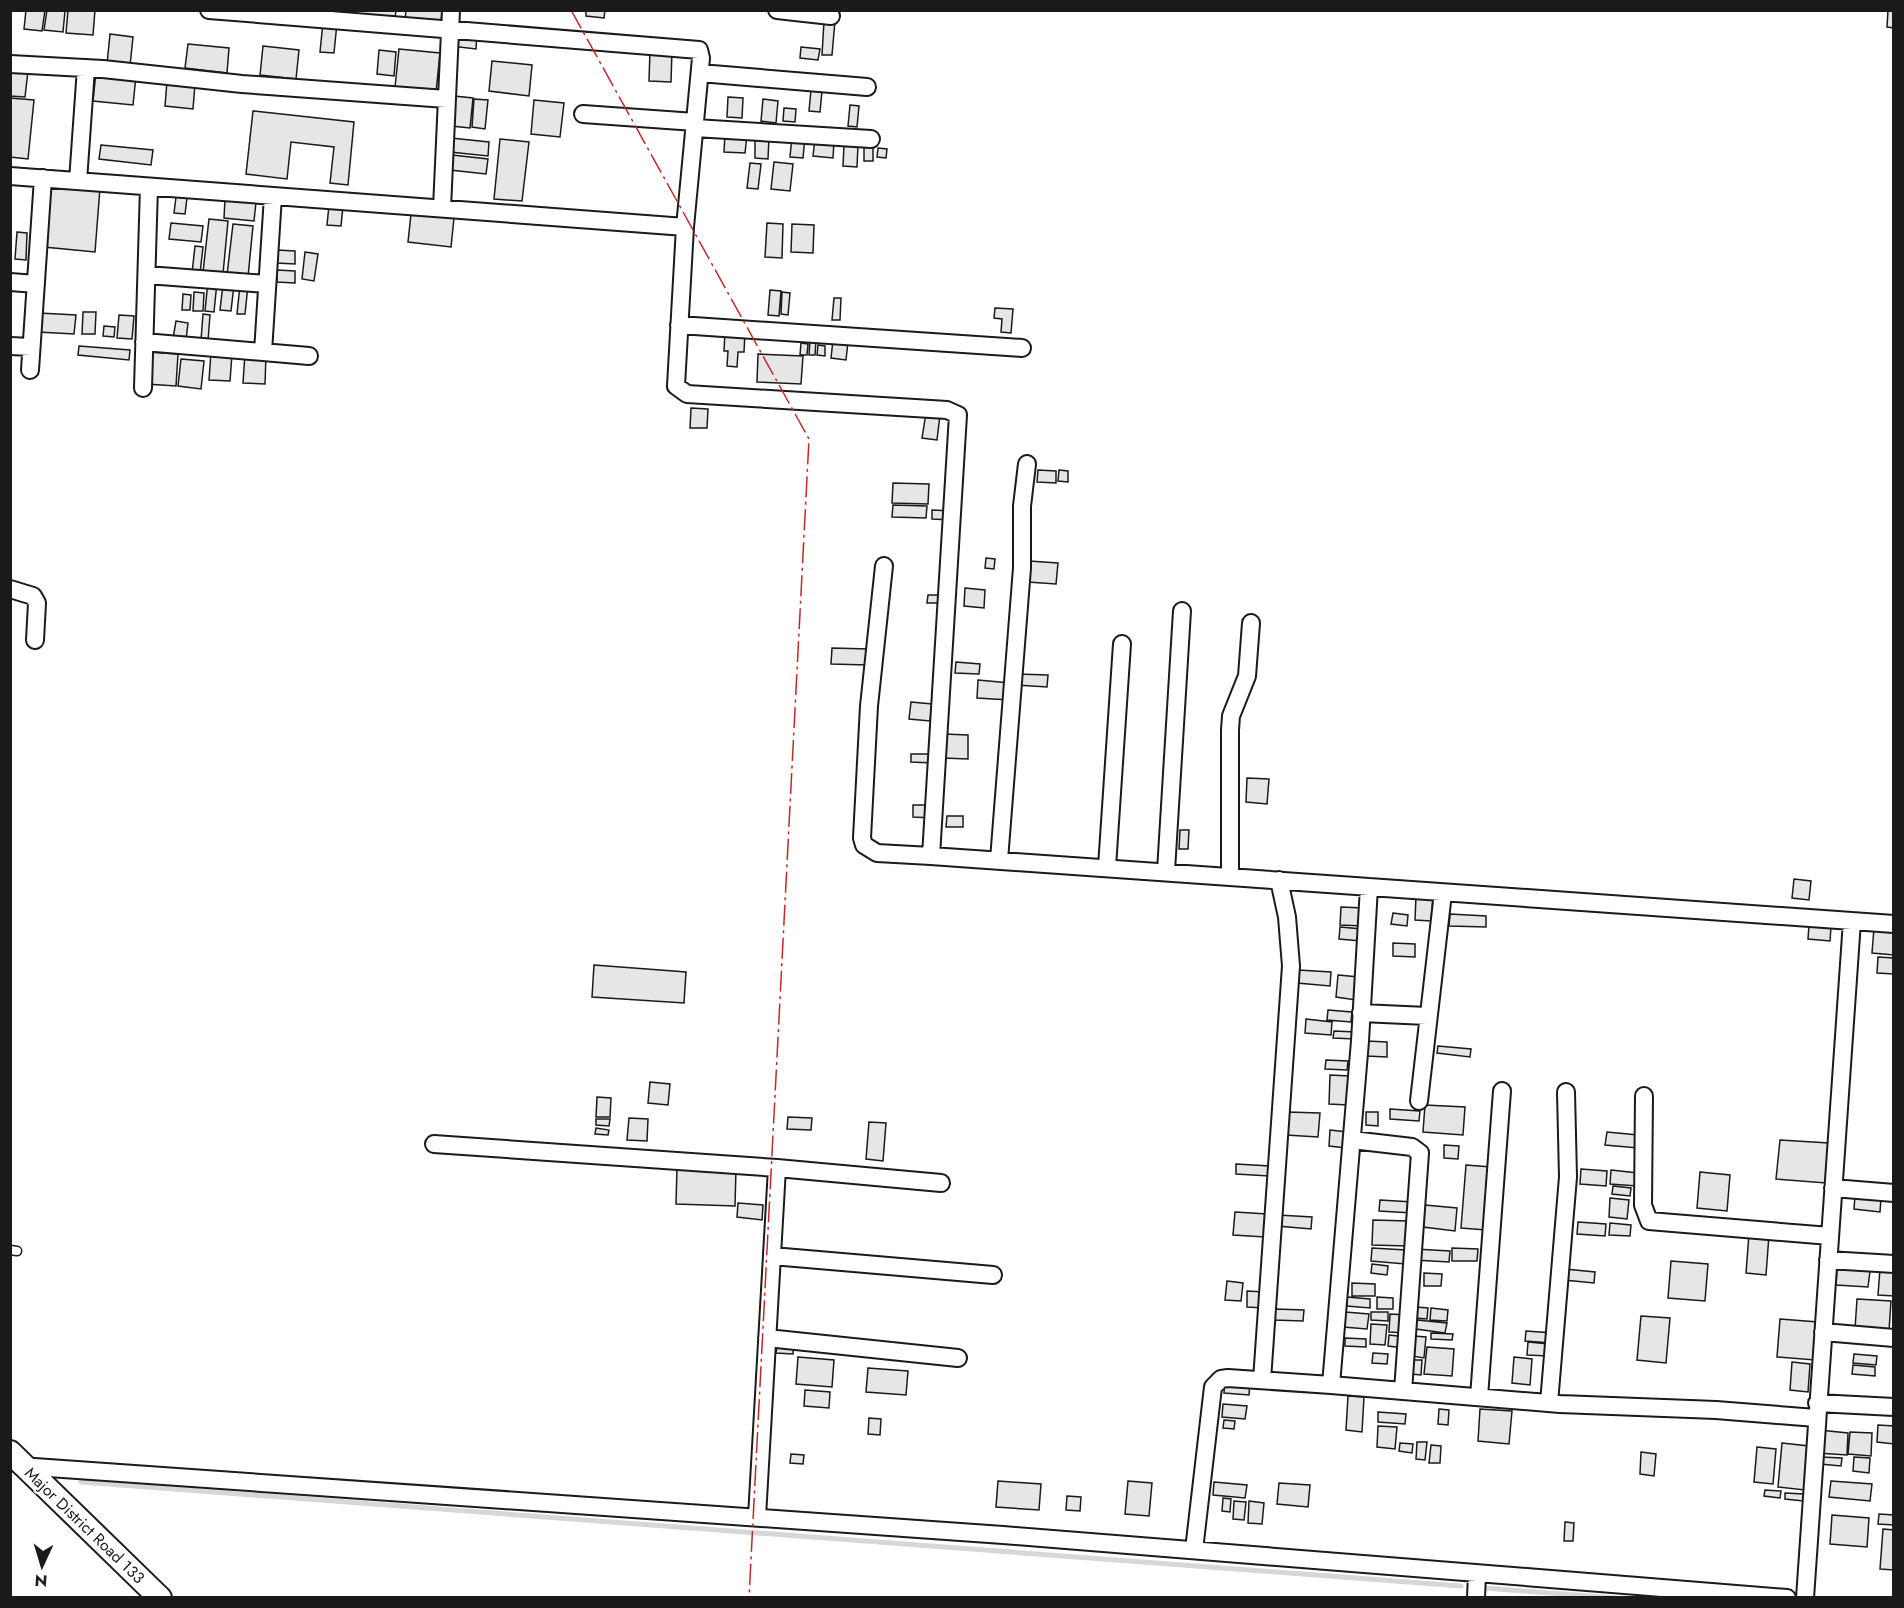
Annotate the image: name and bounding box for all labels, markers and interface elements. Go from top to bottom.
street label: Major District Road 133 [19,1462,150,1589]
north arrow [12,1536,72,1596]
text: N [34,1569,48,1592]

